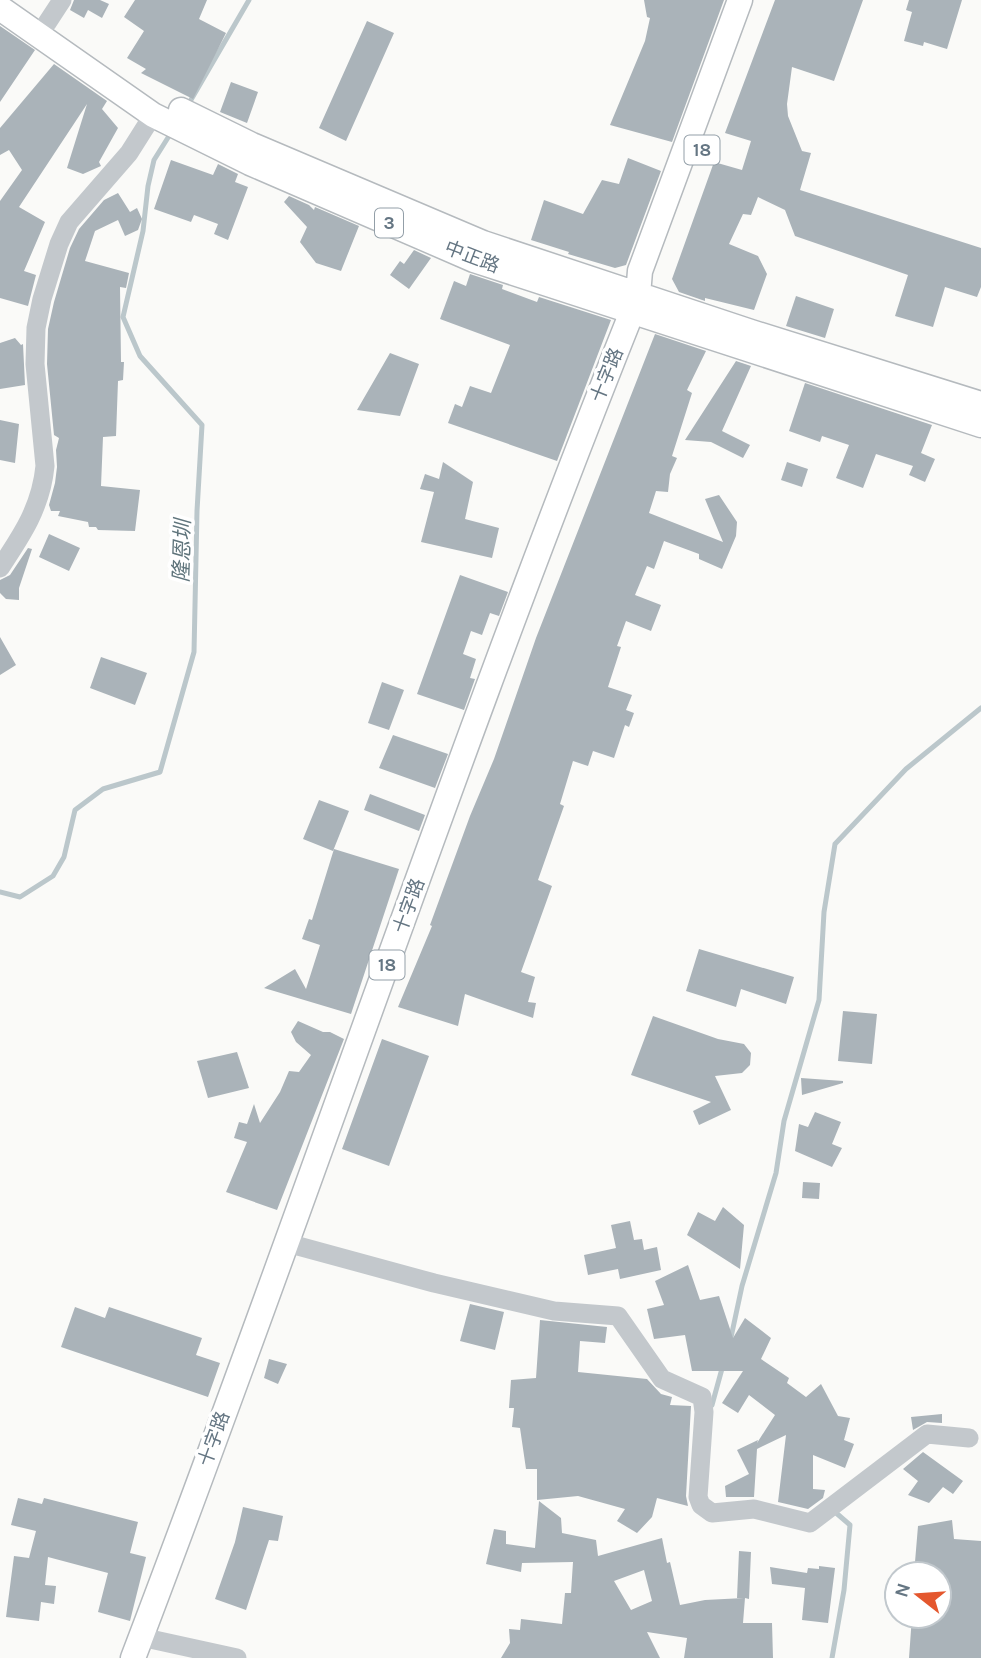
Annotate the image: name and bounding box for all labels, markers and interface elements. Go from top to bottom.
road number: 18 [684,135,720,164]
road number: 3 [375,208,403,238]
street label: 中正路 [441,237,503,277]
street label: 十字路 [586,344,628,406]
water label: 隆恩圳 [169,516,195,583]
street label: 十字路 [389,875,429,937]
road number: 18 [370,950,404,980]
street label: 十字路 [194,1408,234,1470]
north arrow [883,1560,953,1630]
text: N [890,1581,915,1600]

